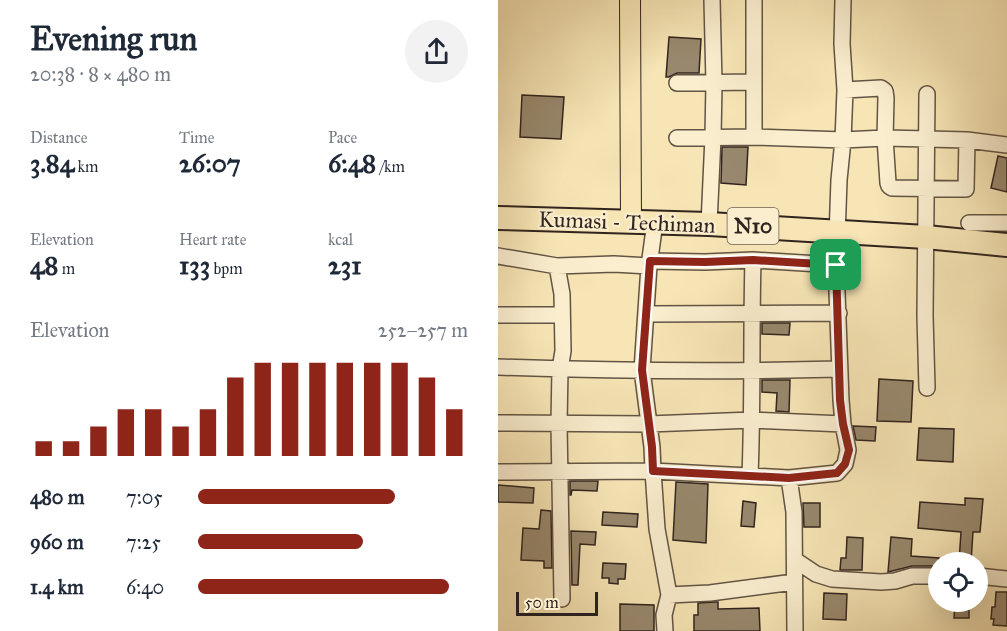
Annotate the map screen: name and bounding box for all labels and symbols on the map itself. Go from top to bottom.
street label: Kumasi - Techiman [538,205,716,239]
road number: N10 [728,208,778,244]
pin [810,239,861,290]
scale bar [516,589,598,616]

